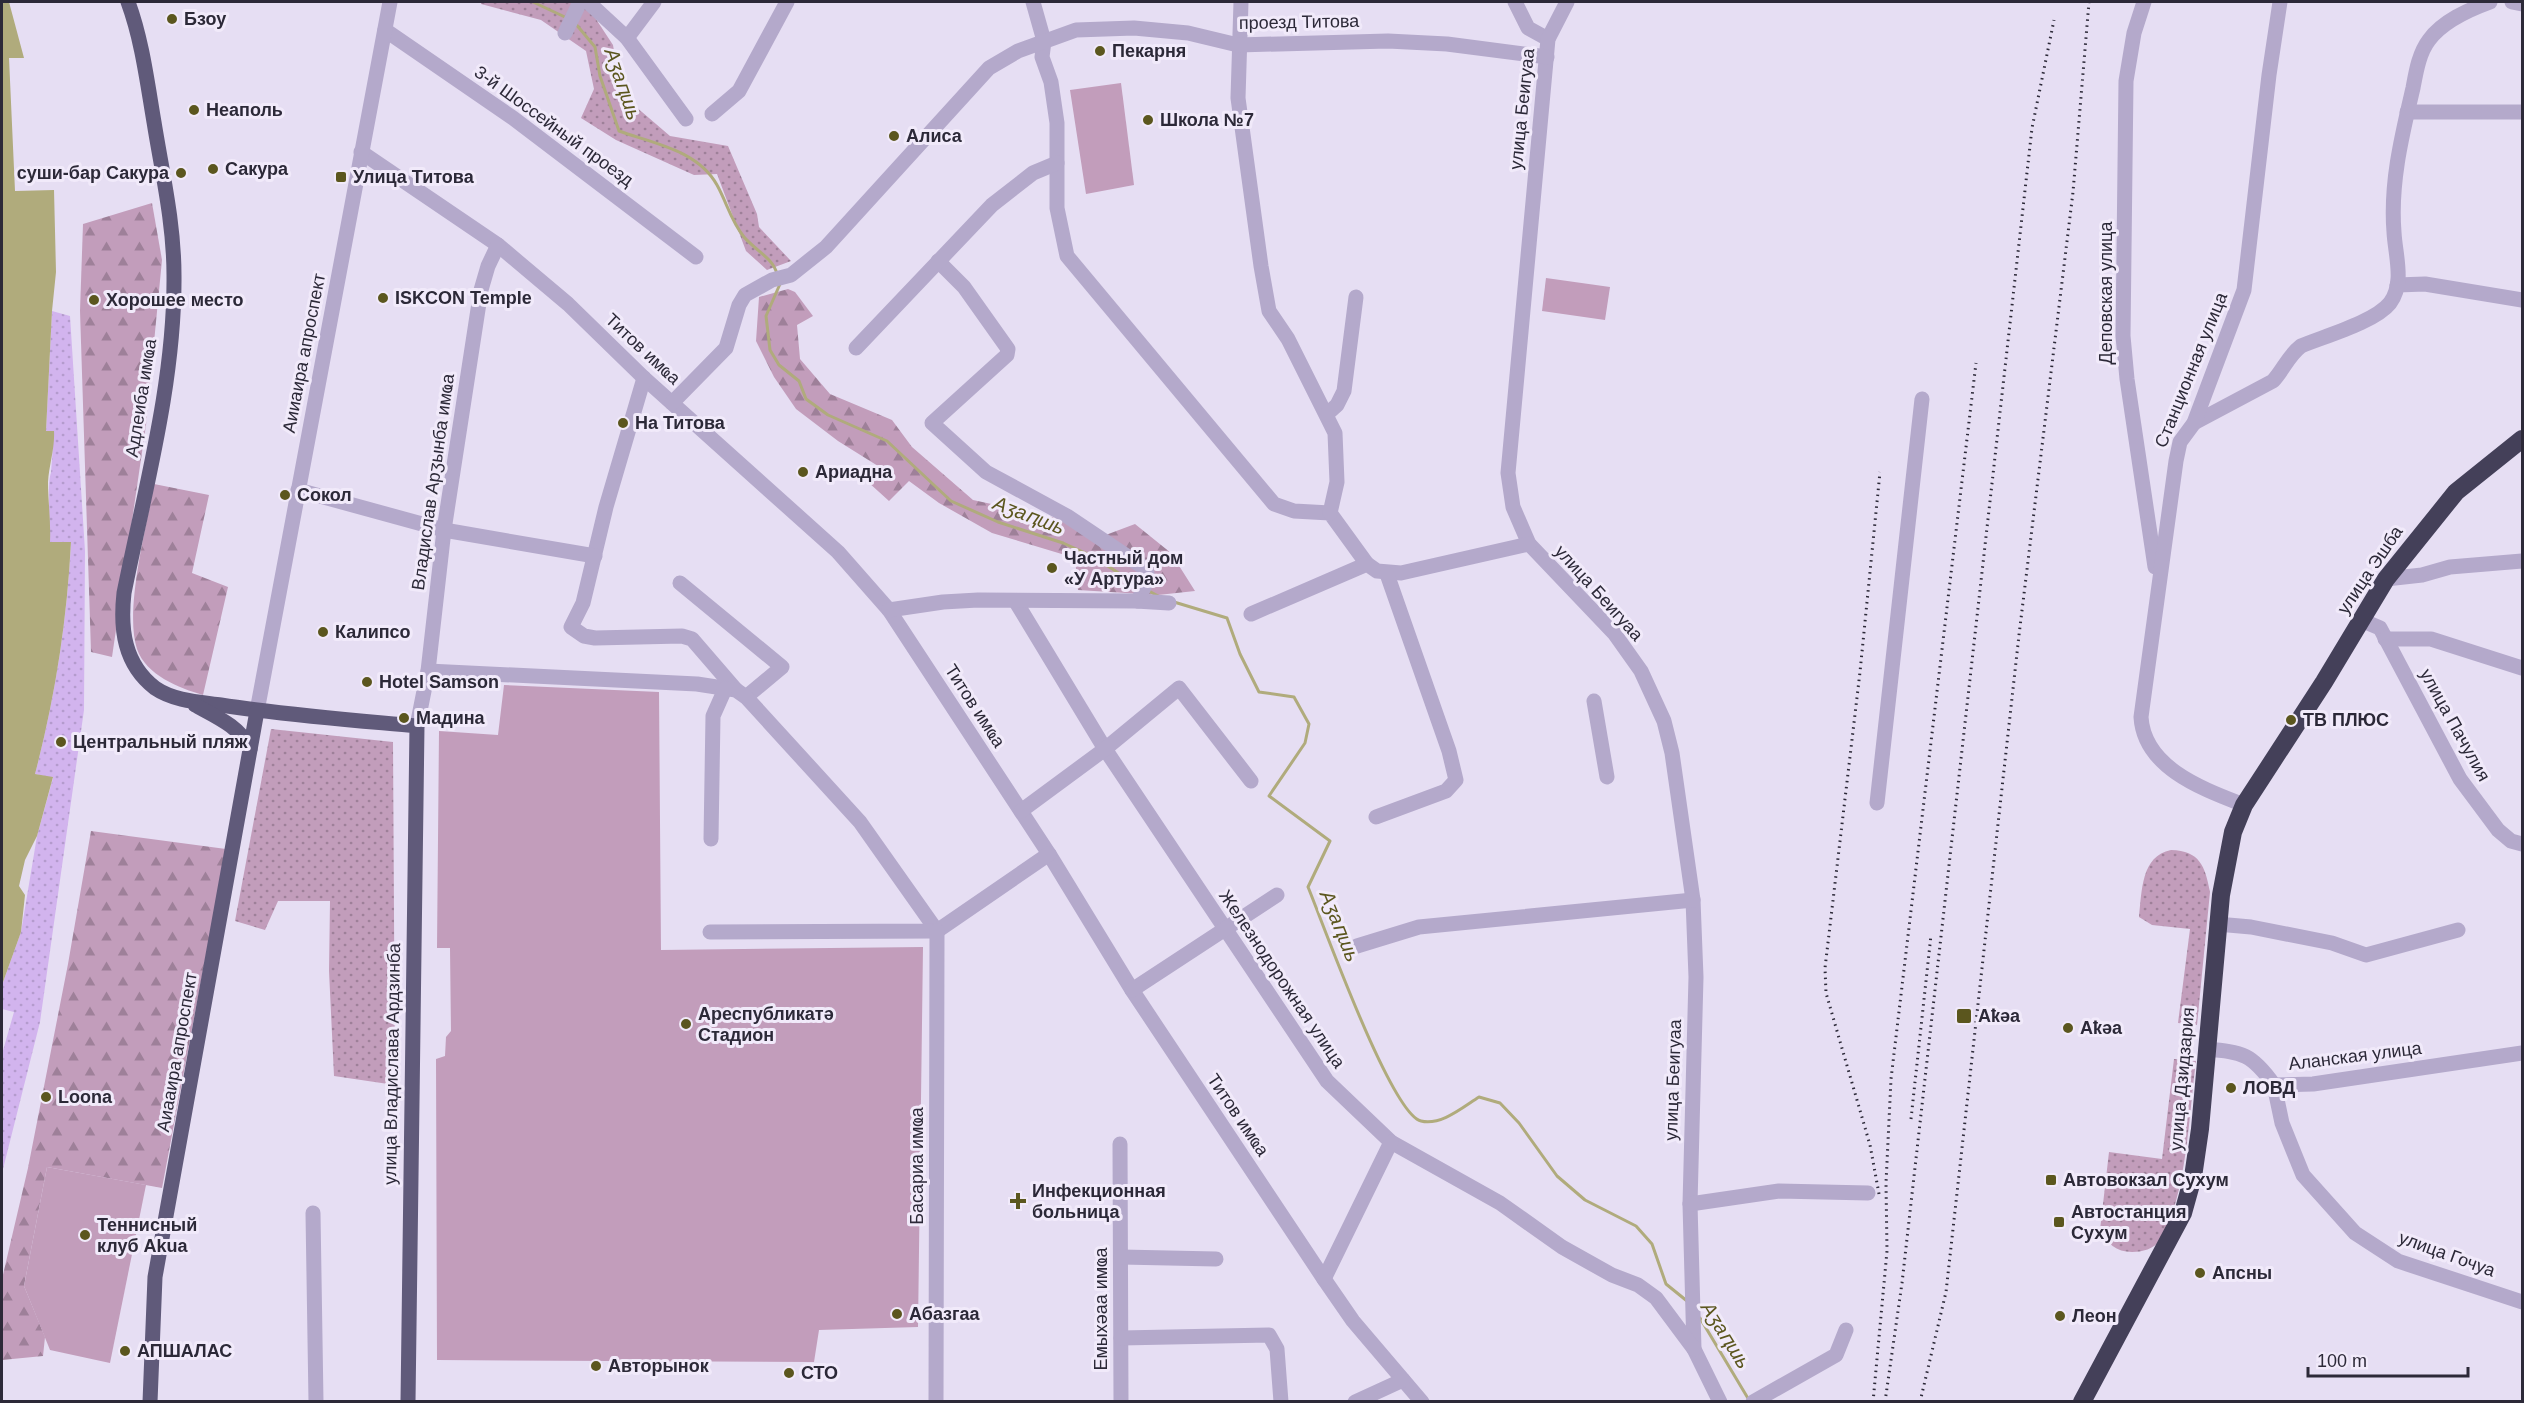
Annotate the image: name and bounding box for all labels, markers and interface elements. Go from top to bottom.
place label: Бзоу [184,9,226,29]
street label: проезд Титова [1239,11,1360,33]
marker: Бзоу [165,12,179,26]
place label: Пекарня [1112,41,1186,61]
water label: Аӡаԥшь [600,44,646,123]
marker: Пекарня [1093,44,1107,58]
street label: улица Беигуаа [1506,46,1538,171]
street label: 3-й Шоссейный проезд [471,62,638,191]
place label: Неаполь [206,100,283,120]
marker: Неаполь [187,103,201,117]
place label: Школа №7 [1160,110,1254,130]
marker: Школа №7 [1141,113,1155,127]
place label: Алиса [906,126,963,146]
marker: Алиса [887,129,901,143]
place label: Сакура [225,159,289,179]
marker: Сакура [206,162,220,176]
place label: суши-бар Сакура [17,163,170,183]
marker: суши-бар Сакура [174,166,188,180]
place label: Улица Титова [353,167,475,187]
marker: Улица Титова [334,170,348,184]
street label: Деповская улица [2096,221,2116,364]
street label: Аииаира апроспект [279,272,329,434]
place label: ISKCON Temple [395,288,532,308]
street label: Станционная улица [2151,289,2232,450]
place label: Хорошее место [106,290,243,310]
marker: ISKCON Temple [376,291,390,305]
marker: Хорошее место [87,293,101,307]
street label: Титов имҩа [602,309,685,389]
street label: Адлеиба имҩа [122,336,160,459]
street label: Владислав Арӡынба имҩа [408,371,458,592]
place label: На Титова [635,413,726,433]
marker: На Титова [616,416,630,430]
place label: Ариадна [815,462,893,482]
marker: Ариадна [796,465,810,479]
place label: Сокол [297,485,352,505]
marker: Сокол [278,488,292,502]
water label: Аӡаԥшь [989,491,1068,539]
street label: улица Эшба [2333,521,2407,618]
street label: улица Беигуаа [1551,541,1648,646]
place label: Частный дом «У Артура» [1064,548,1183,589]
marker: Частный дом «У Артура» [1045,561,1059,575]
place label: Калипсо [335,622,411,642]
marker: Калипсо [316,625,330,639]
street label: Титов имҩа [941,661,1010,752]
street label: улица Пачулия [2416,665,2494,785]
place label: Hotel Samson [379,672,499,692]
marker: Hotel Samson [360,675,374,689]
place label: Мадина [416,708,486,728]
place label: ТВ ПЛЮС [2303,710,2389,730]
marker: Мадина [397,711,411,725]
marker: ТВ ПЛЮС [2284,713,2298,727]
place label: Центральный пляж [73,732,248,752]
marker: Центральный пляж [54,735,68,749]
street label: Железнодорожная улица [1215,886,1350,1073]
water label: Аӡаԥшь [1315,886,1364,965]
street label: улица Владислава Ардзинба [380,942,404,1185]
street label: Аиааира апроспект [153,970,201,1134]
place label: Ареспубликатә Стадион [698,1004,834,1045]
place label: Аҟəа [1978,1006,2021,1026]
street label: улица Дзидзария [2166,1006,2198,1152]
marker: Аҟəа [1955,1007,1973,1025]
marker: Ареспубликатә Стадион [679,1017,693,1031]
street label: улица Беигуаа [1661,1018,1685,1141]
place label: Аҟәа [2080,1018,2123,1038]
marker: Аҟәа [2061,1021,2075,1035]
street label: Аланская улица [2287,1038,2424,1074]
street label: Титов имҩа [1203,1070,1273,1161]
place label: ЛОВД [2243,1078,2295,1098]
marker: ЛОВД [2224,1081,2238,1095]
place label: Loona [58,1087,113,1107]
marker: Loona [39,1090,53,1104]
street label: Басариа имҩа [907,1106,927,1225]
place label: Автовокзал Сухум [2063,1170,2229,1190]
marker: Автовокзал Сухум [2044,1173,2058,1187]
place label: Инфекционная больница [1032,1181,1166,1222]
marker: Инфекционная больница [1009,1192,1027,1210]
place label: Автостанция Сухум [2071,1202,2187,1243]
place label: Теннисный клуб Akua [97,1215,197,1256]
marker: Автостанция Сухум [2052,1215,2066,1229]
street label: улица Гочуа [2396,1227,2499,1281]
marker: Теннисный клуб Akua [78,1228,92,1242]
street label: Емыхәаа имҩа [1091,1246,1111,1371]
place label: Апсны [2212,1263,2272,1283]
marker: Апсны [2193,1266,2207,1280]
water label: Аӡаԥшь [1696,1297,1755,1372]
place label: Абазгаа [909,1304,981,1324]
place label: Леон [2072,1306,2117,1326]
marker: Абазгаа [890,1307,904,1321]
marker: Леон [2053,1309,2067,1323]
scale bar [2308,1340,2468,1378]
place label: АПШАЛАС [137,1341,232,1361]
marker: АПШАЛАС [118,1344,132,1358]
text: 100 m [2317,1351,2367,1371]
place label: Авторынок [608,1356,710,1376]
marker: Авторынок [589,1359,603,1373]
place label: СТО [801,1363,838,1383]
marker: СТО [782,1366,796,1380]

